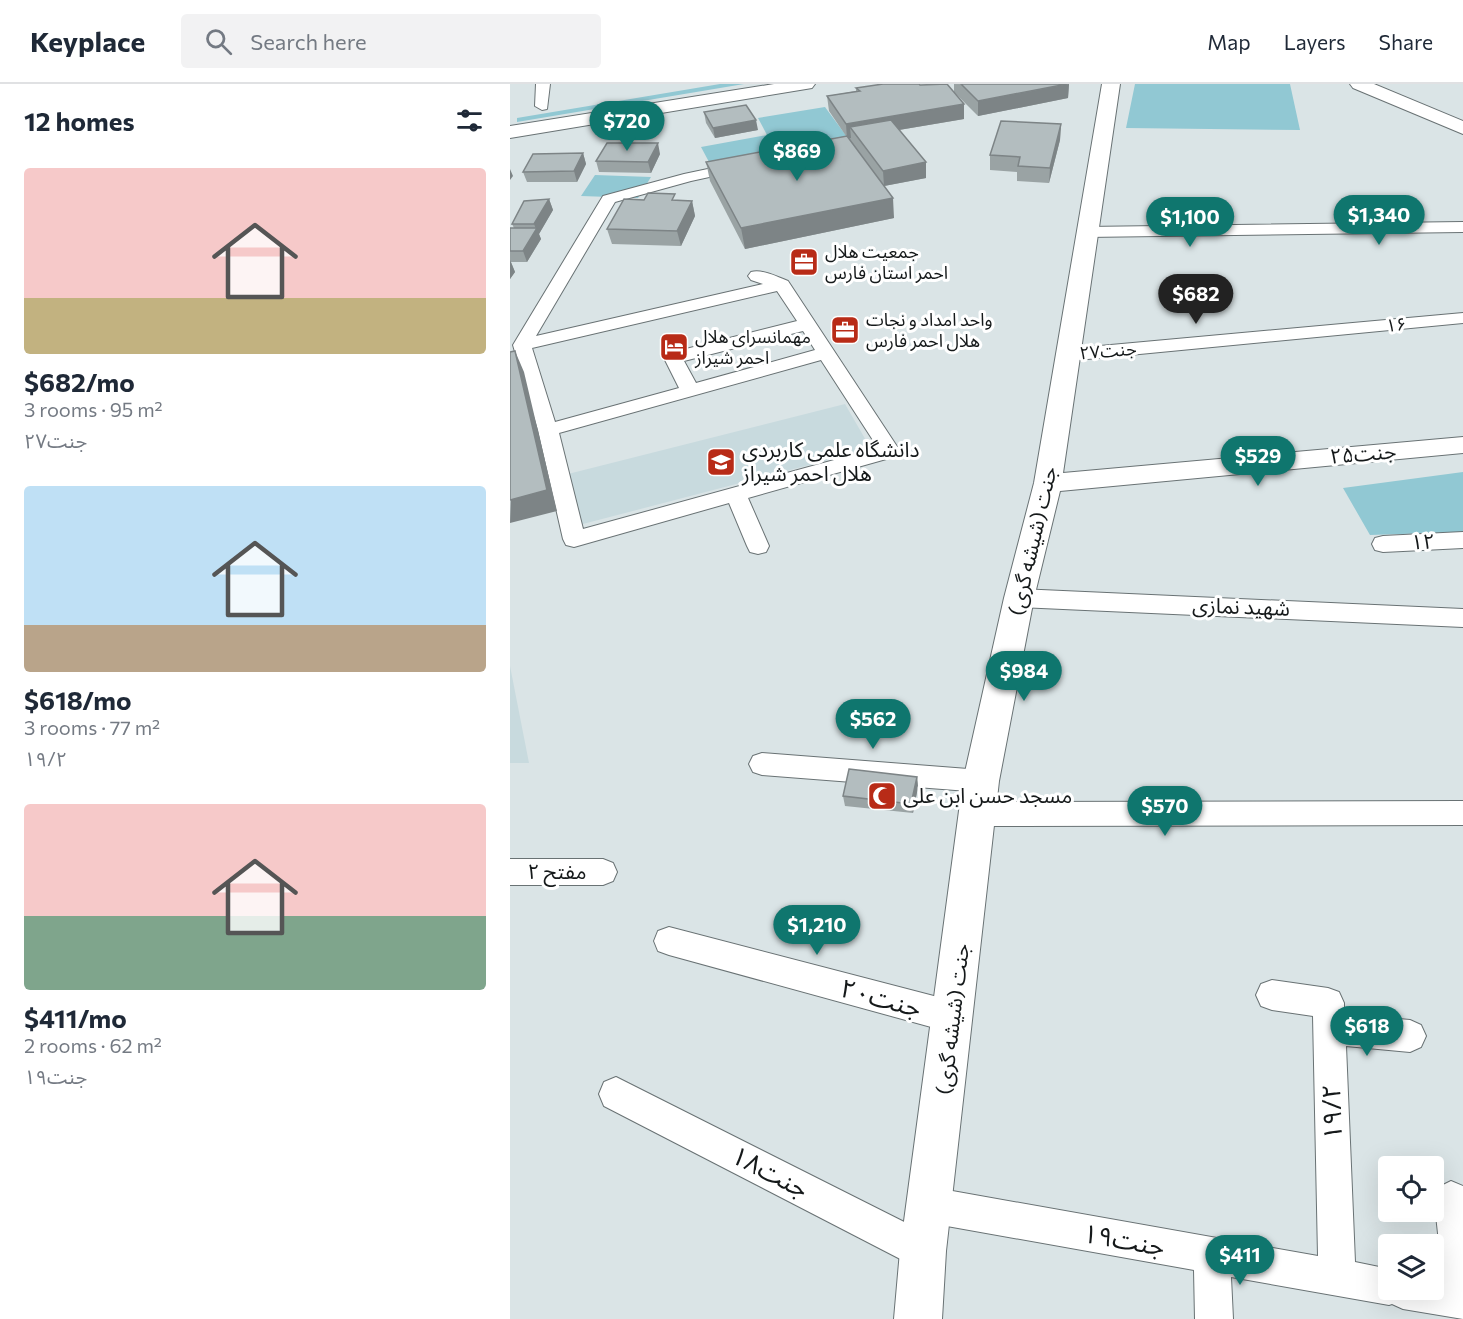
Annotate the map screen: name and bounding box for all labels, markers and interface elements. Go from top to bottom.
search box [181,14,601,68]
text: Keyplace [30,24,145,58]
icon: search [202,25,235,58]
text: Search here [250,28,367,55]
text: Map [1207,29,1251,54]
text: Layers [1284,29,1346,54]
text: Share [1379,29,1433,54]
pin: $720 [591,101,663,152]
icon: filters [453,104,486,137]
text: 12 homes [24,105,135,136]
text: $720 [603,108,651,132]
pin: $869 [761,131,833,182]
text: $869 [773,138,821,162]
pin: $1,340 [1330,195,1428,246]
pin: $1,100 [1141,197,1239,248]
text: $1,340 [1348,202,1410,226]
text: $1,100 [1160,204,1220,228]
icon: home [201,207,309,315]
place label: جمعیت هلال احمر استان فارس [825,240,948,284]
office icon: جمعیت هلال احمر استان فارس [788,246,820,278]
pin: $682 [1160,274,1232,325]
text: $682 [1172,281,1220,305]
place label: واحد امداد و نجات هلال احمر فارس [866,308,993,352]
street label: ۱۶ [1385,312,1407,336]
office icon: واحد امداد و نجات هلال احمر فارس [829,314,861,346]
place label: مهمانسرای هلال احمر شیراز [694,325,811,369]
hotel icon: مهمانسرای هلال احمر شیراز [658,331,690,363]
street label: جنت۲۷ [1079,337,1137,363]
text: $682/mo [24,366,135,397]
text: 3 rooms · 95 m² [24,397,163,421]
text: جنت۲۷ [24,428,87,452]
place label: دانشگاه علمی کاربردی هلال احمر شیراز [741,436,919,486]
pin: $529 [1222,436,1294,487]
street label: جنت۲۵ [1329,437,1397,468]
text: $529 [1235,443,1281,467]
school or university icon: دانشگاه علمی کاربردی هلال احمر شیراز [705,446,737,478]
street label: جنت (شیشه گری) [1002,464,1062,618]
icon: home [201,525,309,633]
street label: ۱۲ [1410,527,1436,554]
street label: شهید نمازی [1192,591,1290,621]
pin: $984 [988,651,1060,702]
text: $984 [1000,658,1048,682]
text: $618/mo [24,684,131,715]
pin: $562 [837,699,909,750]
text: $562 [850,706,896,730]
text: 3 rooms · 77 m² [24,715,160,739]
text: ۱۹/۲ [24,746,67,770]
mosque icon: مسجد حسن ابن علی [866,780,898,812]
place label: مسجد حسن ابن علی [903,782,1072,808]
pin: $570 [1129,786,1201,837]
text: $570 [1141,793,1189,817]
icon: home [201,843,309,951]
street label: مفتح ۲ [528,858,586,887]
pin: $1,210 [768,905,866,956]
text: $1,210 [787,912,847,936]
street label: جنت (شیشه گری) [930,942,974,1096]
street label: جنت۲۰ [838,971,925,1022]
text: $411/mo [24,1002,127,1033]
pin: $618 [1331,1006,1403,1057]
text: $618 [1344,1013,1390,1037]
text: 2 rooms · 62 m² [24,1033,162,1057]
text: جنت۱۹ [24,1064,87,1088]
street label: ۱۹/۲ [1314,1083,1347,1141]
street label: جنت۱۸ [727,1138,814,1203]
map controls [1378,1156,1444,1300]
button: locate [1378,1156,1444,1222]
street label: جنت۱۹ [1081,1216,1168,1261]
button: layers [1378,1234,1444,1300]
pin: $411 [1204,1235,1276,1286]
text: $411 [1219,1242,1261,1266]

